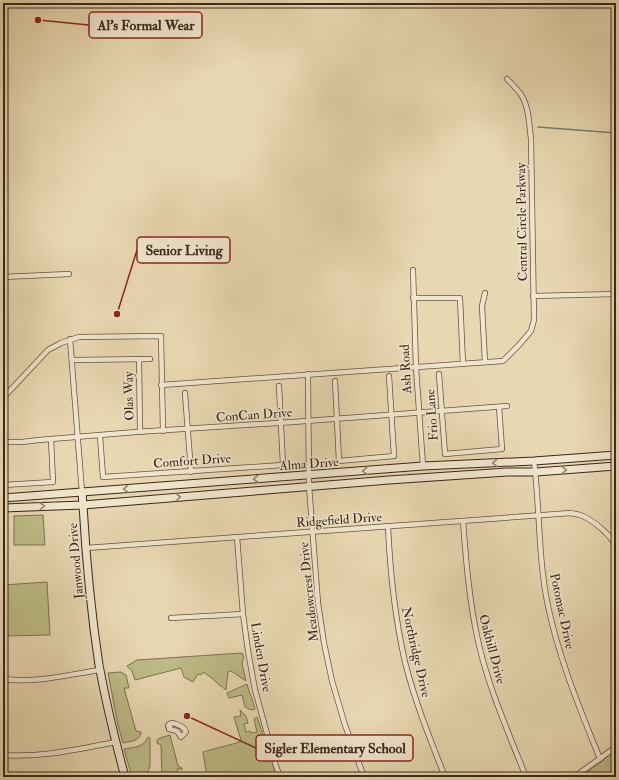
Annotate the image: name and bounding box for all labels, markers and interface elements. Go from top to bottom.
callout: Al's Formal Wear [89,12,202,38]
text: Al's Formal Wear [97,17,195,34]
street label: Central Circle Parkway [513,162,532,282]
callout: Senior Living [137,237,230,263]
text: Senior Living [145,242,224,260]
street label: Ash Road [397,343,415,395]
street label: Olas Way [121,371,138,421]
street label: Frio Lane [422,388,442,441]
street label: ConCan Drive [215,404,293,426]
street label: Comfort Drive [153,450,232,472]
street label: Alma Drive [278,454,340,474]
one-way arrow [492,458,498,467]
one-way arrow [362,466,368,475]
one-way arrow [561,466,567,474]
one-way arrow [253,474,259,483]
one-way arrow [123,484,129,493]
one-way arrow [175,492,181,501]
one-way arrow [39,502,45,511]
street label: Ridgefield Drive [296,509,383,531]
street label: Janwood Drive [65,522,87,601]
street label: Meadowcrest Drive [296,541,322,643]
street label: Potomac Drive [546,572,578,651]
street label: Northridge Drive [398,605,434,700]
street label: Oakhill Drive [475,613,509,686]
street label: Linden Drive [247,621,275,694]
callout: Sigler Elementary School [256,735,413,761]
text: Sigler Elementary School [264,740,406,758]

